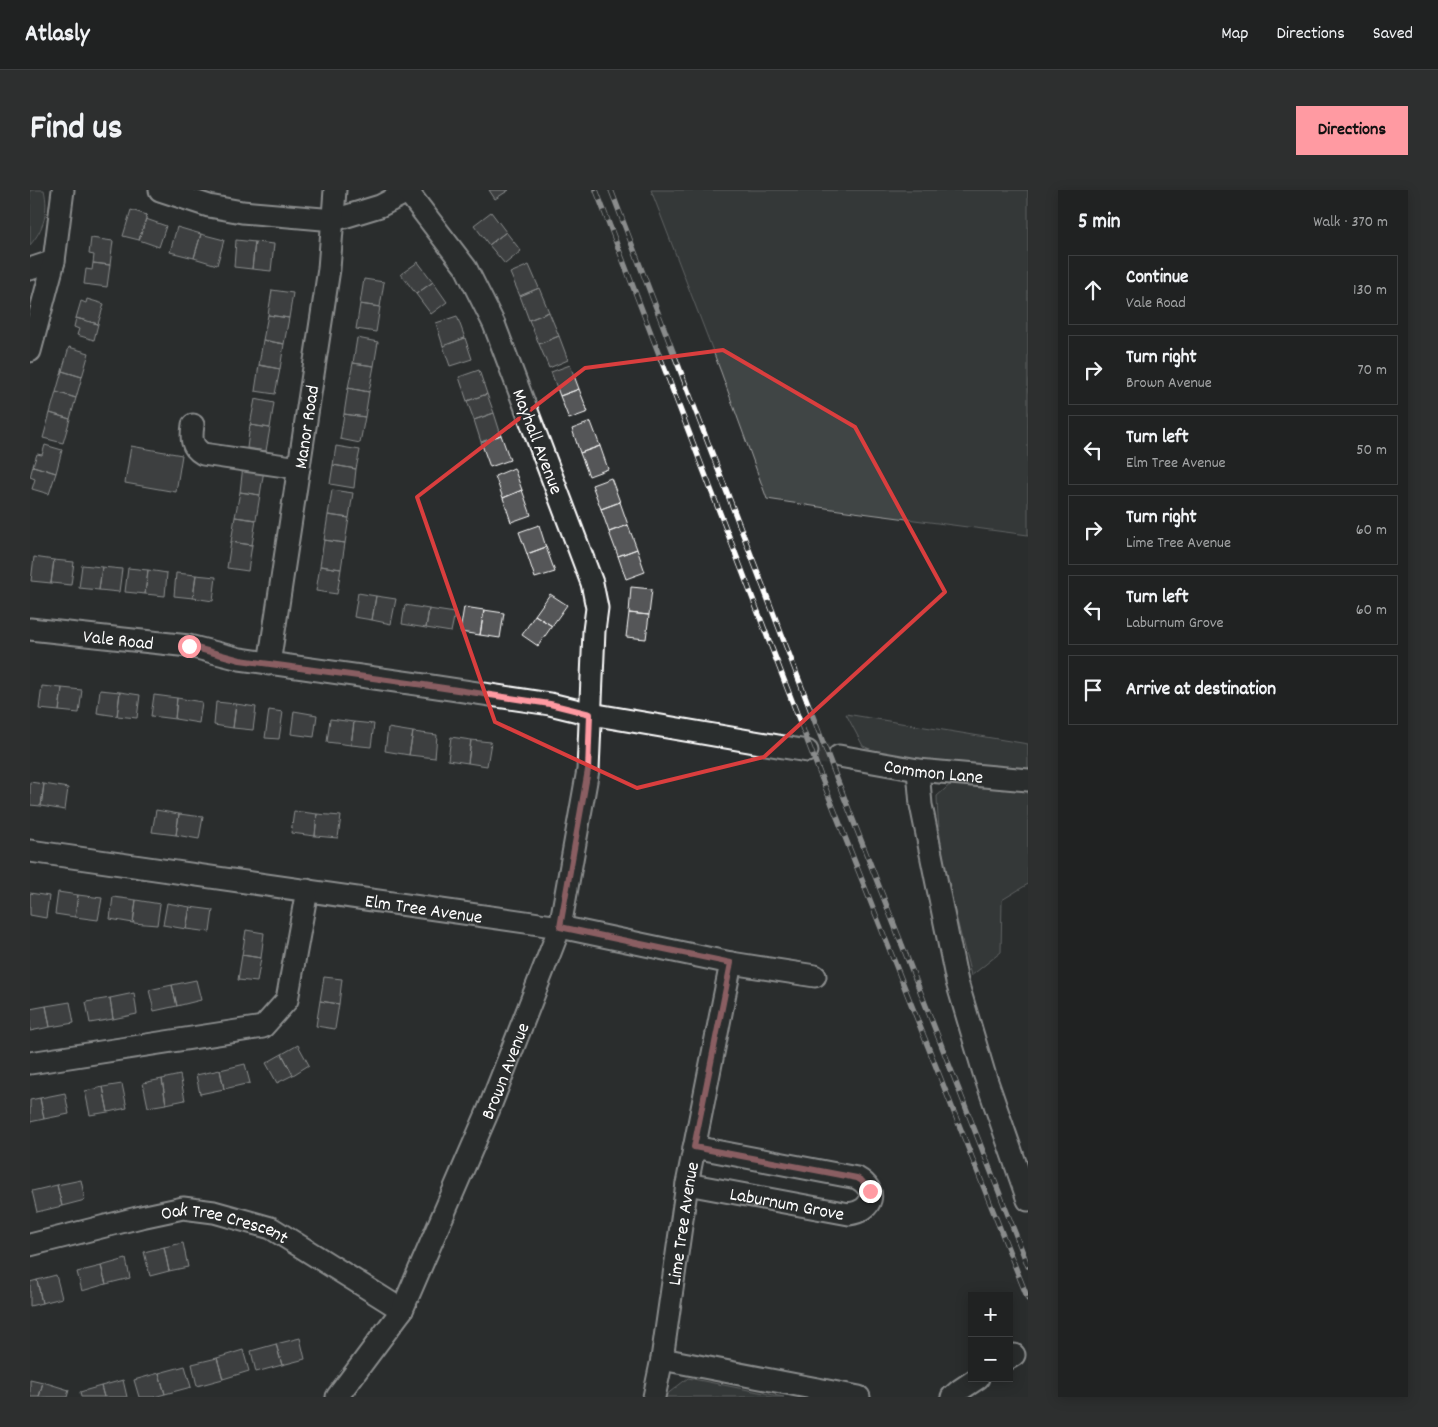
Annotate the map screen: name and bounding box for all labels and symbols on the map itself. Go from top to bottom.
street label: Manor Road [289,384,328,471]
street label: Mayhall Avenue [503,386,568,499]
street label: Vale Road [81,625,155,659]
route start [178,635,201,658]
street label: Common Lane [882,754,984,793]
street label: Elm Tree Avenue [363,889,484,933]
street label: Brown Avenue [476,1019,538,1125]
street label: Lime Tree Avenue [663,1160,708,1287]
route end [859,1180,882,1203]
street label: Laburnum Grove [727,1182,846,1230]
street label: Oak Tree Crescent [159,1198,293,1253]

